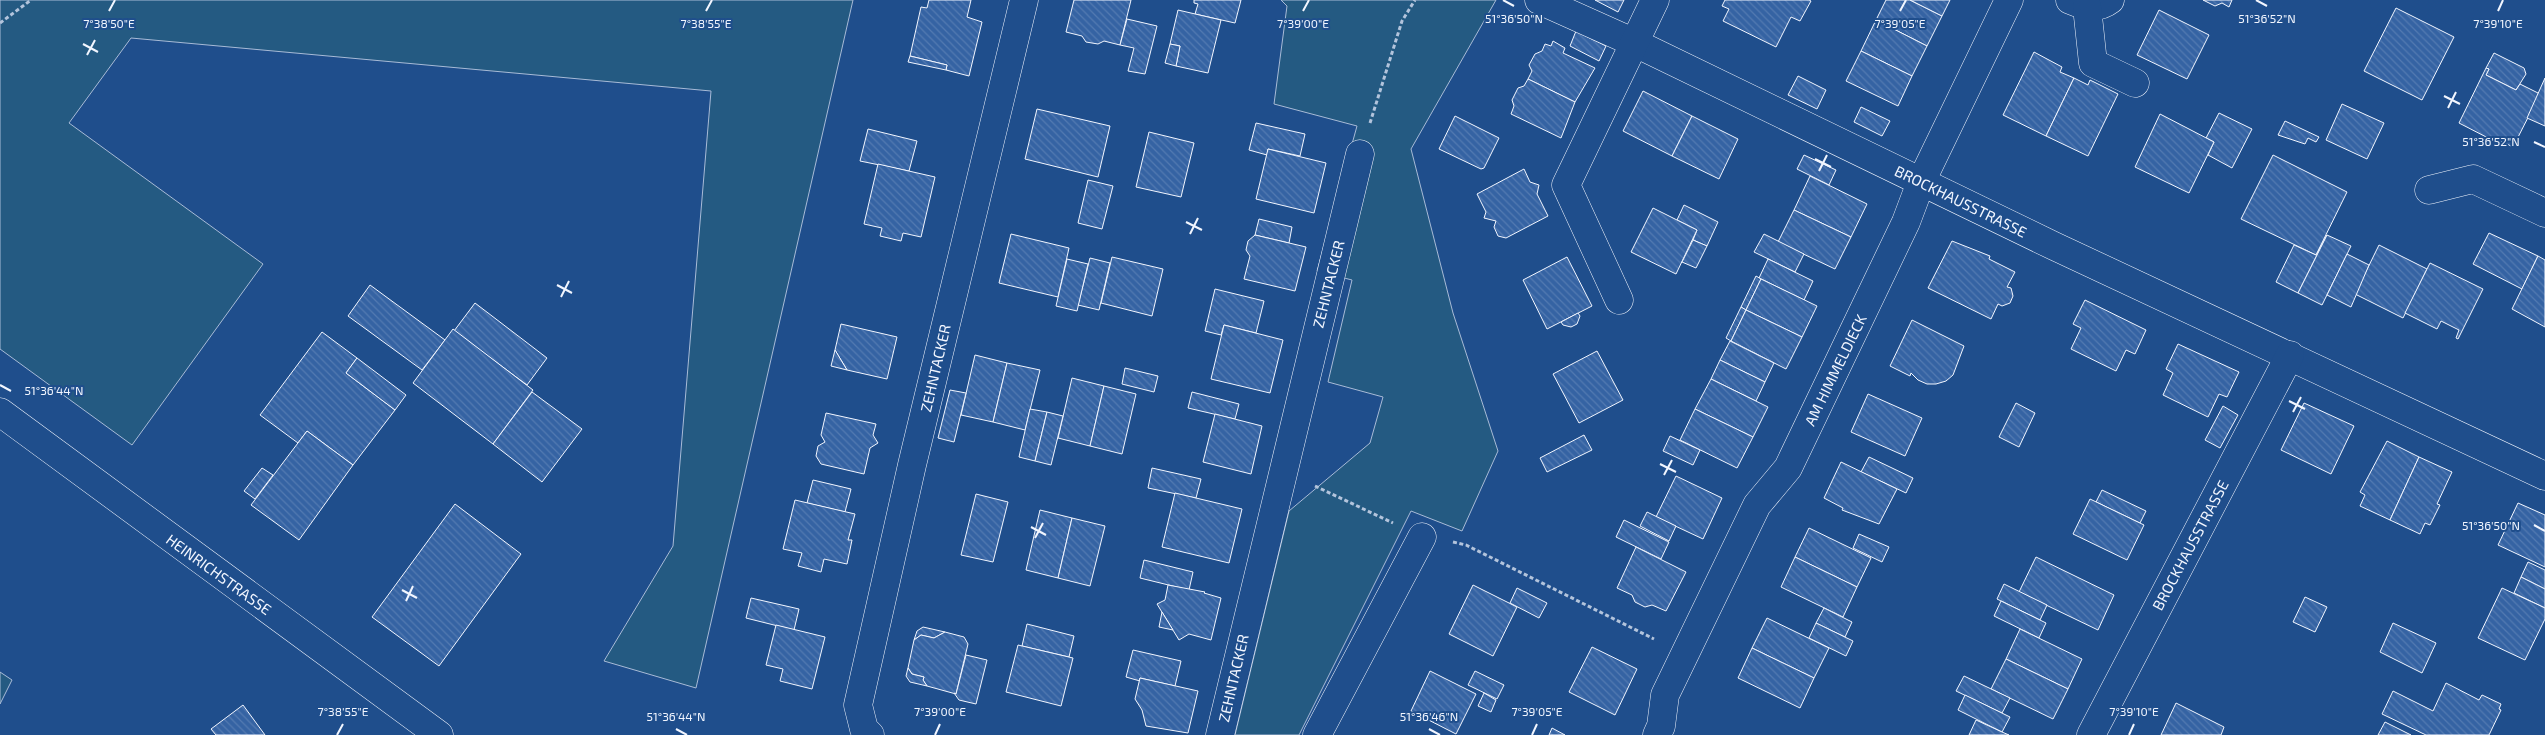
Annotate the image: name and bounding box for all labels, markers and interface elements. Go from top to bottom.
text: 51°36'50"N [1485,11,1543,25]
text: 51°36'52"N [2238,11,2296,25]
text: 7°38'50"E [83,16,135,30]
text: 7°38'55"E [681,16,732,30]
text: 7°39'00"E [1277,16,1329,30]
text: 7°39'05"E [1874,16,1926,30]
text: 7°39'10"E [2473,16,2523,30]
text: 51°36'52"N [2462,134,2520,148]
street label: BROCKHAUSSTRASSE [1892,161,2030,241]
street label: ZEHNTACKER [1308,238,1348,330]
street label: AM HIMMELDIECK [1800,311,1870,429]
street label: ZEHNTACKER [916,322,954,414]
text: 51°36'44"N [25,383,83,397]
street label: BROCKHAUSSTRASSE [2148,477,2232,613]
text: 51°36'50"N [2462,518,2520,532]
street label: HEINRICHSTRASSE [163,530,275,618]
street label: ZEHNTACKER [1214,632,1252,724]
text: 7°38'55"E [318,704,369,718]
text: 7°39'00"E [914,704,966,718]
text: 7°39'05"E [1511,704,1563,718]
text: 7°39'10"E [2109,704,2159,718]
text: 51°36'44"N [647,709,705,723]
text: 51°36'46"N [1400,709,1458,723]

